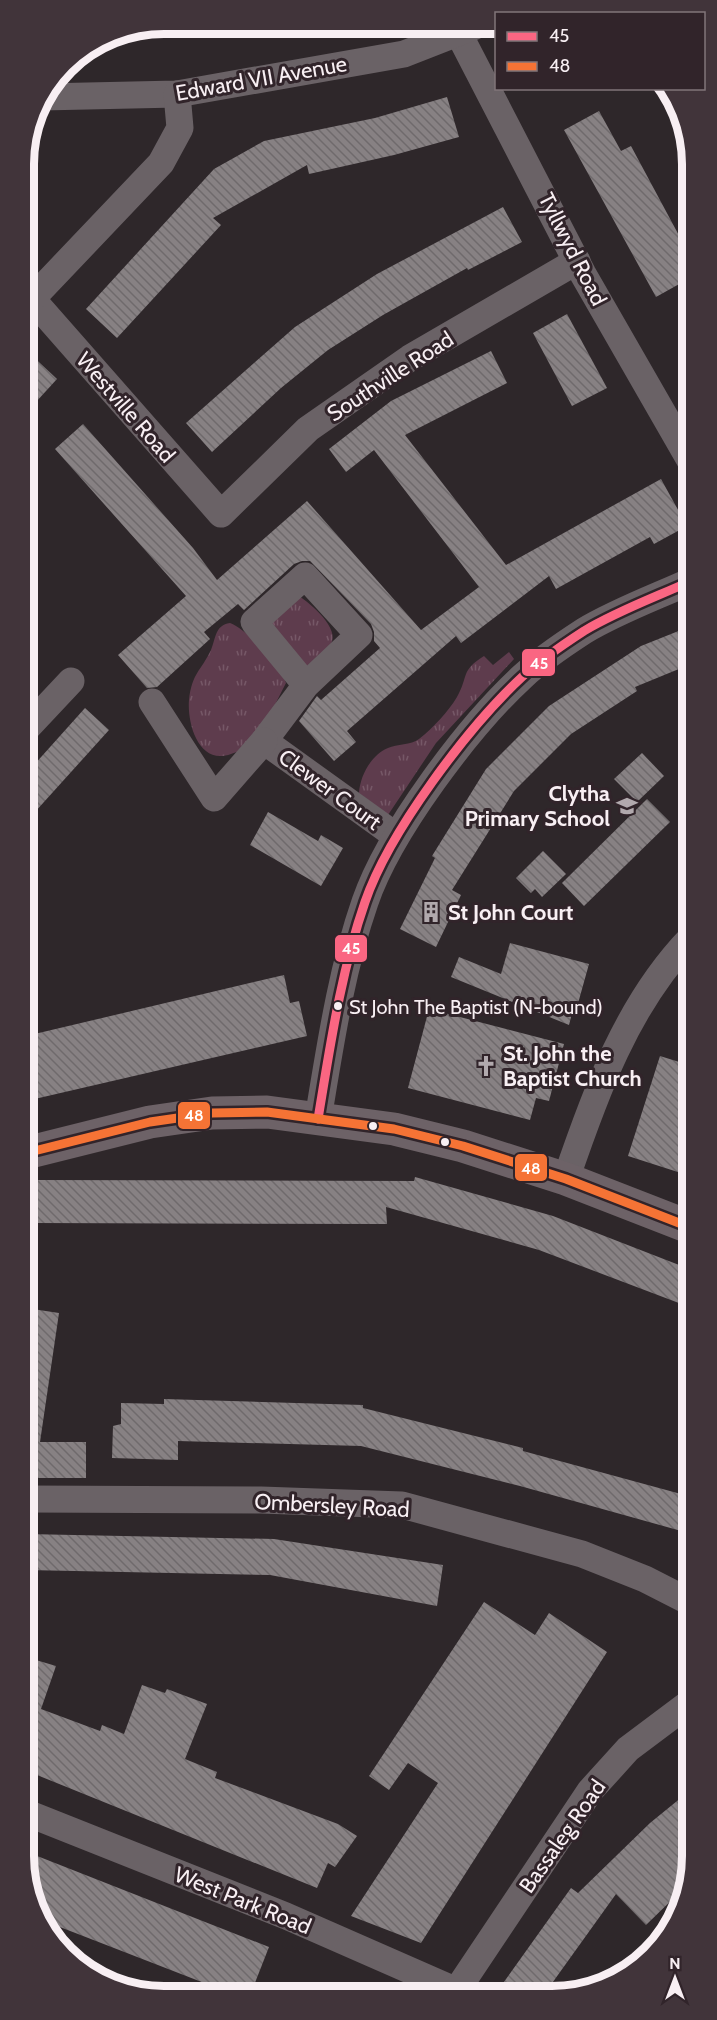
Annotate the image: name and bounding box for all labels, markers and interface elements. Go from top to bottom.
legend [495,12,705,90]
text: 45 [549,25,569,47]
street label: Edward VII Avenue [173,50,349,107]
text: 48 [549,55,570,77]
street label: Tyllwyd Road [533,188,612,310]
street label: Southville Road [322,326,459,427]
street label: Westville Road [70,347,181,468]
line badge: 45 [521,648,556,677]
text: 45 [530,654,548,673]
street label: Clewer Court [273,743,387,836]
place label: Clytha Primary School [465,780,610,832]
school or university icon: Clytha Primary School [615,794,639,818]
place label: St John Court [448,899,574,926]
building icon: St John Court [419,900,443,924]
line badge: 45 [334,934,368,963]
text: 45 [342,939,360,958]
place label: St John The Baptist (N-bound) [349,995,603,1019]
marker: St John The Baptist (N-bound) [332,1000,344,1012]
place label: St. John the Baptist Church [503,1040,642,1092]
church icon: St. John the Baptist Church [474,1054,498,1078]
line badge: 48 [177,1101,211,1130]
text: 48 [184,1106,204,1125]
unlabelled marker [367,1120,379,1132]
unlabelled marker [439,1136,451,1148]
line badge: 48 [514,1153,548,1182]
text: 48 [521,1159,541,1178]
street label: Ombersley Road [254,1488,410,1523]
street label: Bassaleg Road [513,1774,611,1898]
street label: West Park Road [171,1861,315,1940]
north arrow [645,1948,705,2008]
text: N [669,1954,681,1973]

